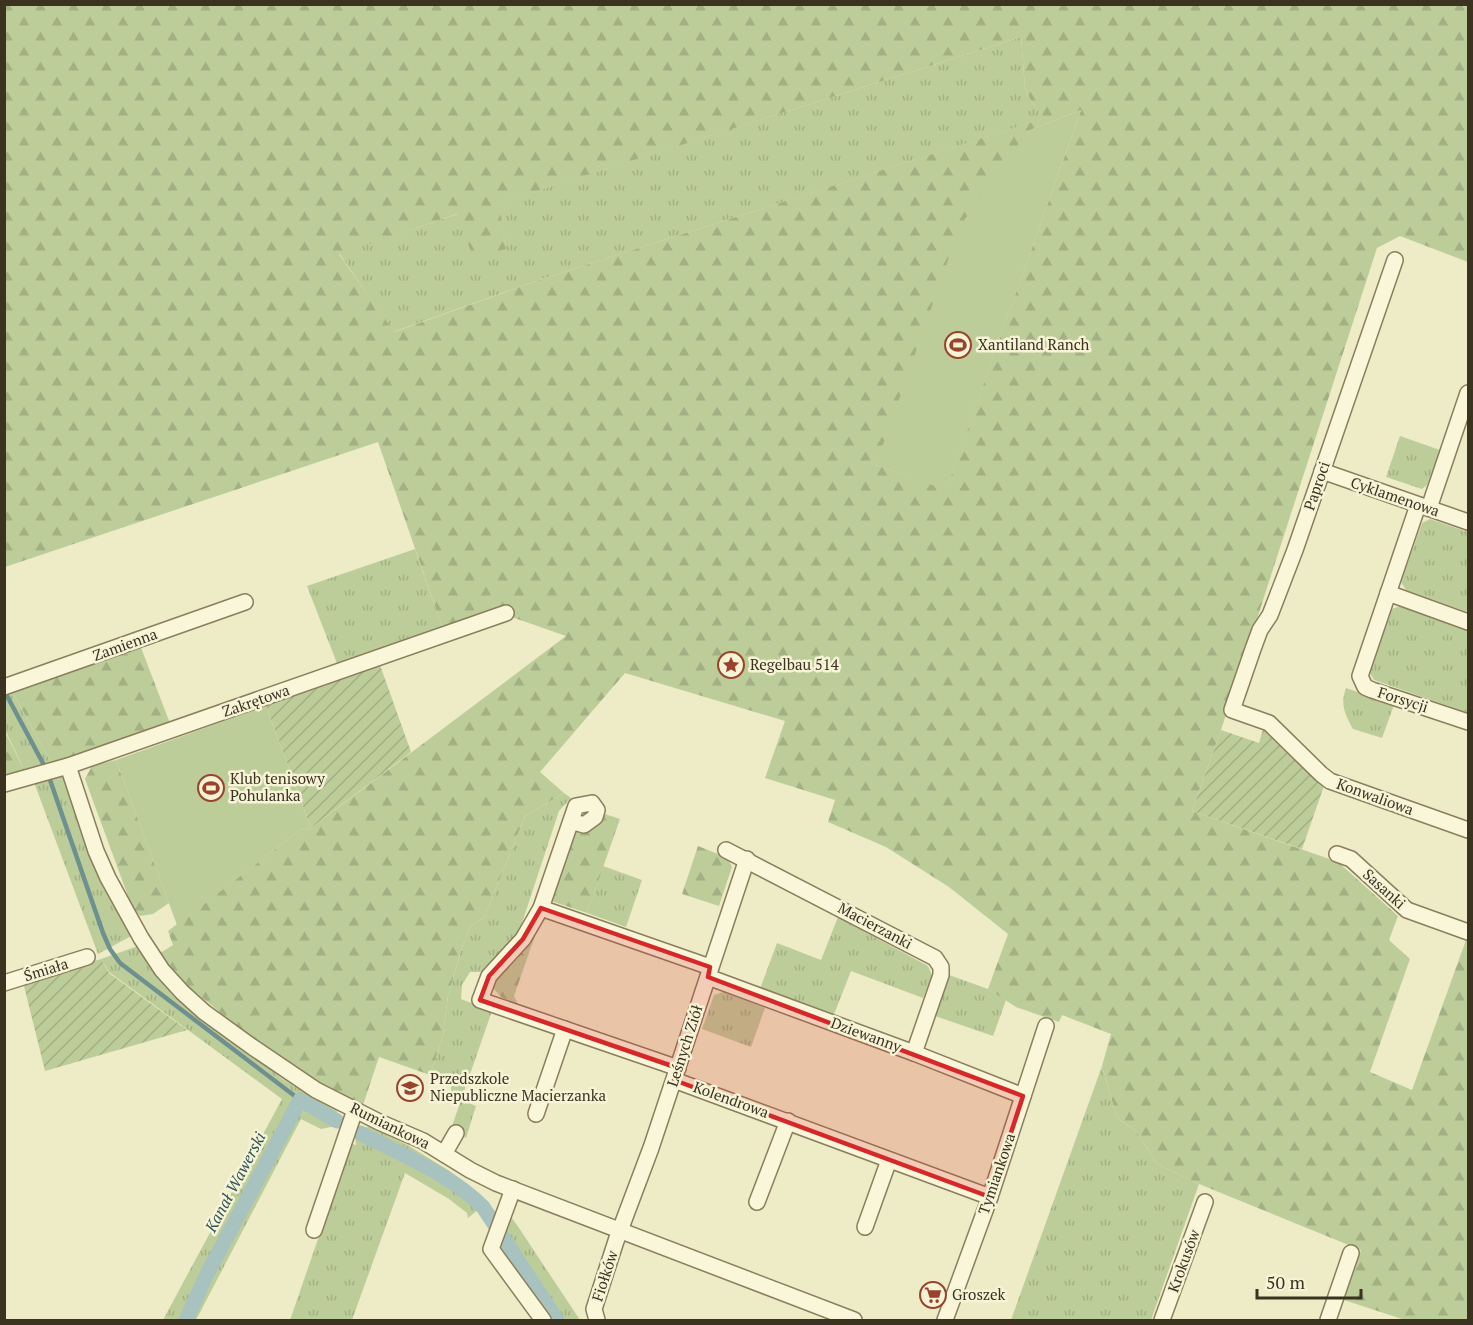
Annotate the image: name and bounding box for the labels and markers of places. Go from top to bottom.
sports icon: Xantiland Ranch [943,330,973,360]
place label: Xantiland Ranch [978,334,1090,354]
place icon: Regelbau 514 [716,650,746,680]
place label: Regelbau 514 [750,654,839,674]
place label: Klub tenisowy Pohulanka [230,768,325,805]
sports icon: Klub tenisowy Pohulanka [196,773,226,803]
place label: Przedszkole Niepubliczne Macierzanka [430,1068,606,1105]
school or university icon: Przedszkole Niepubliczne Macierzanka [395,1073,425,1103]
supermarket icon: Groszek [918,1280,948,1310]
place label: Groszek [952,1284,1006,1304]

